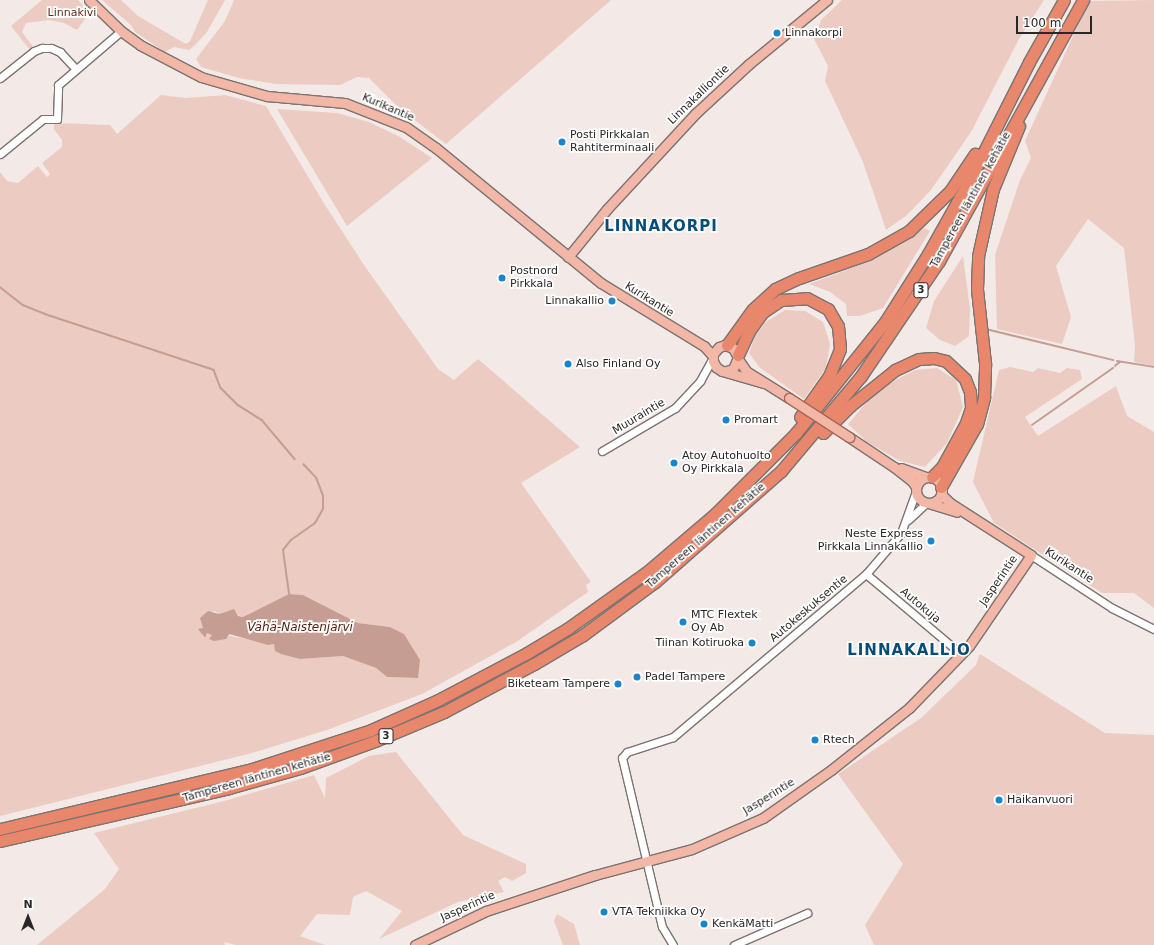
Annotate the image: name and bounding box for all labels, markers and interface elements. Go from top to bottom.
park label: Linnakivi [48,6,96,20]
scale bar [1018,8,1094,34]
text: 100 m [1023,16,1061,30]
place label: Linnakorpi [785,26,842,40]
marker: Linnakorpi [772,28,782,38]
street label: Linnakalliontie [666,63,732,127]
street label: Kurikantie [360,91,416,125]
place label: Posti Pirkkalan Rahtiterminaali [570,129,654,155]
street label: Tampereen läntinen kehätie [928,130,1014,270]
marker: Posti Pirkkalan Rahtiterminaali [557,137,567,147]
district label: LINNAKORPI [604,218,718,236]
place label: Postnord Pirkkala [510,265,558,291]
marker: Postnord Pirkkala [497,273,507,283]
street label: Kurikantie [622,280,676,320]
road number: 3 [913,282,929,298]
place label: Linnakallio [545,294,604,308]
marker: Linnakallio [607,296,617,306]
place label: Also Finland Oy [576,357,661,371]
marker: Also Finland Oy [563,359,573,369]
street label: Muuraintie [610,396,668,438]
place label: Promart [734,413,778,427]
marker: Promart [721,415,731,425]
place label: Atoy Autohuolto Oy Pirkkala [682,450,771,476]
marker: Atoy Autohuolto Oy Pirkkala [669,458,679,468]
street label: Tampereen läntinen kehätie [644,481,768,591]
place label: Neste Express Pirkkala Linnakallio [818,528,923,554]
marker: Neste Express Pirkkala Linnakallio [926,536,936,546]
street label: Kurikantie [1042,545,1096,587]
street label: Jasperintie [977,553,1021,609]
street label: Autokeskuksentie [768,573,850,645]
street label: Autokuja [897,585,943,627]
place label: MTC Flextek Oy Ab [691,609,758,635]
marker: MTC Flextek Oy Ab [678,617,688,627]
water label: Vähä-Naistenjärvi [247,621,353,635]
place label: Tiinan Kotiruoka [655,636,744,650]
marker: Tiinan Kotiruoka [747,638,757,648]
district label: LINNAKALLIO [847,642,971,660]
place label: Padel Tampere [645,670,725,684]
marker: Padel Tampere [632,672,642,682]
place label: Biketeam Tampere [507,677,610,691]
marker: Biketeam Tampere [613,679,623,689]
road number: 3 [378,728,394,744]
place label: Rtech [823,733,855,747]
marker: Rtech [810,735,820,745]
street label: Tampereen läntinen kehätie [181,751,333,805]
street label: Jasperintie [741,776,797,818]
place label: Haikanvuori [1007,793,1073,807]
marker: Haikanvuori [994,795,1004,805]
street label: Jasperintie [439,889,497,925]
north arrow [8,897,48,937]
text: N [23,898,33,911]
place label: VTA Tekniikka Oy [612,905,705,919]
marker: VTA Tekniikka Oy [599,907,609,917]
place label: KenkäMatti [712,917,773,931]
marker: KenkäMatti [699,919,709,929]

